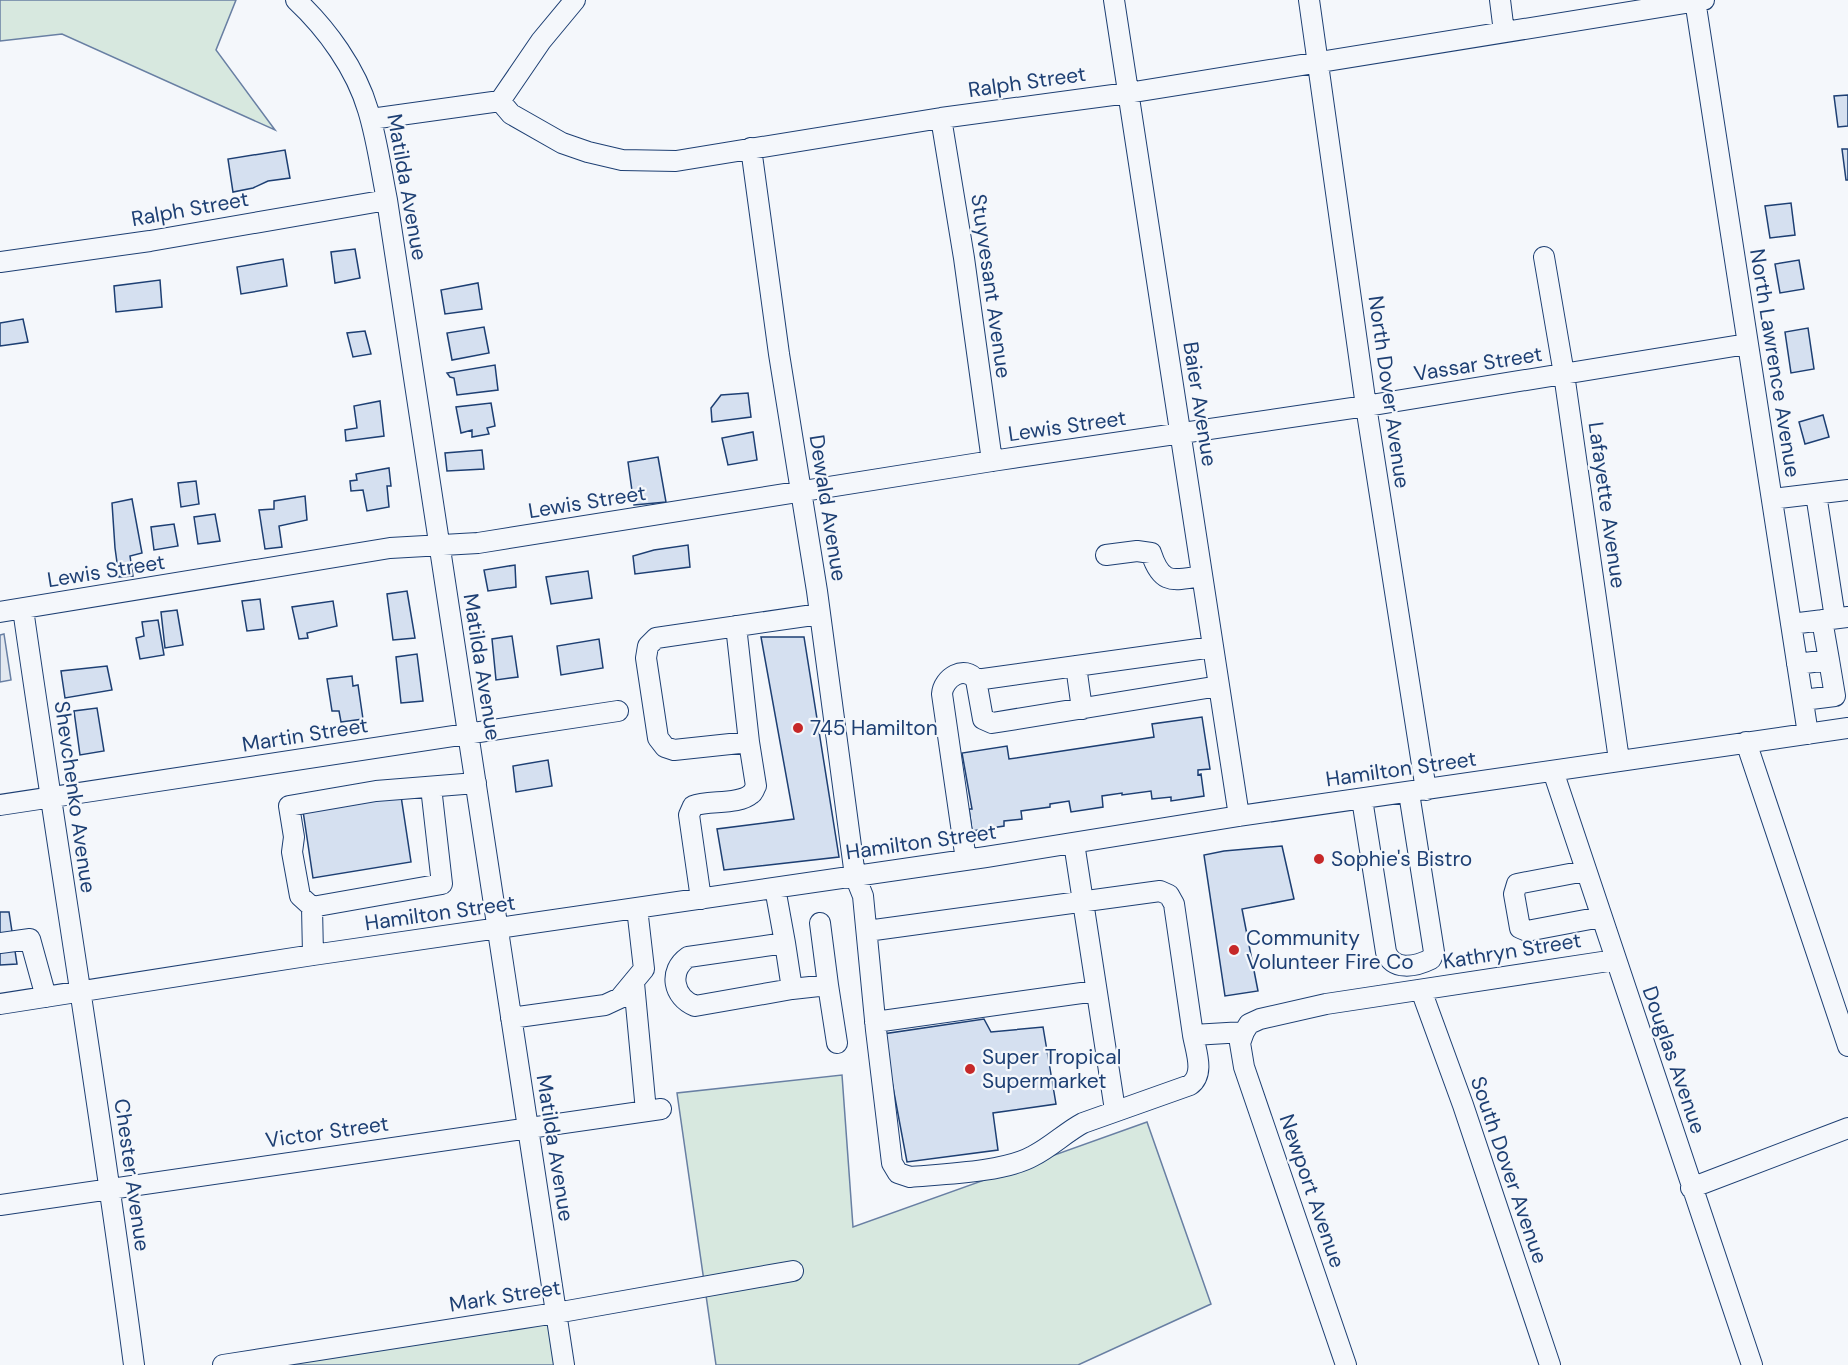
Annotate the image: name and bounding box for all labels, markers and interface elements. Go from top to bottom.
street label: Ralph Street [966,60,1088,104]
street label: Matilda Avenue [380,112,434,263]
street label: Ralph Street [129,185,251,233]
street label: Stuyvesant Avenue [964,192,1018,380]
street label: North Lawrence Avenue [1743,247,1807,479]
street label: North Dover Avenue [1362,294,1416,490]
street label: Baier Avenue [1176,340,1224,468]
street label: Vassar Street [1412,340,1544,388]
street label: Lewis Street [1006,404,1128,448]
street label: Lafayette Avenue [1581,420,1633,590]
street label: Dewald Avenue [803,433,853,583]
street label: Lewis Street [526,479,648,525]
street label: Lewis Street [45,548,167,594]
street label: Matilda Avenue [457,592,507,742]
street label: Shevchenko Avenue [48,699,102,895]
street label: Martin Street [240,711,370,759]
place label: 745 Hamilton [810,714,938,742]
marker: 745 Hamilton [791,721,805,735]
street label: Hamilton Street [1324,745,1478,793]
street label: Hamilton Street [844,818,998,866]
place label: Sophie's Bistro [1331,845,1472,873]
marker: Sophie's Bistro [1312,852,1326,866]
street label: Hamilton Street [363,889,517,937]
place label: Community Volunteer Fire Co [1246,924,1414,976]
street label: Kathryn Street [1441,926,1583,976]
marker: Community Volunteer Fire Co [1227,943,1241,957]
street label: Douglas Avenue [1636,983,1712,1138]
place label: Super Tropical Supermarket [982,1043,1121,1095]
marker: Super Tropical Supermarket [963,1062,977,1076]
street label: Matilda Avenue [530,1073,580,1223]
street label: South Dover Avenue [1464,1073,1554,1267]
street label: Chester Avenue [107,1097,157,1253]
street label: Victor Street [264,1110,390,1154]
street label: Newport Avenue [1273,1111,1351,1272]
street label: Mark Street [447,1273,563,1319]

